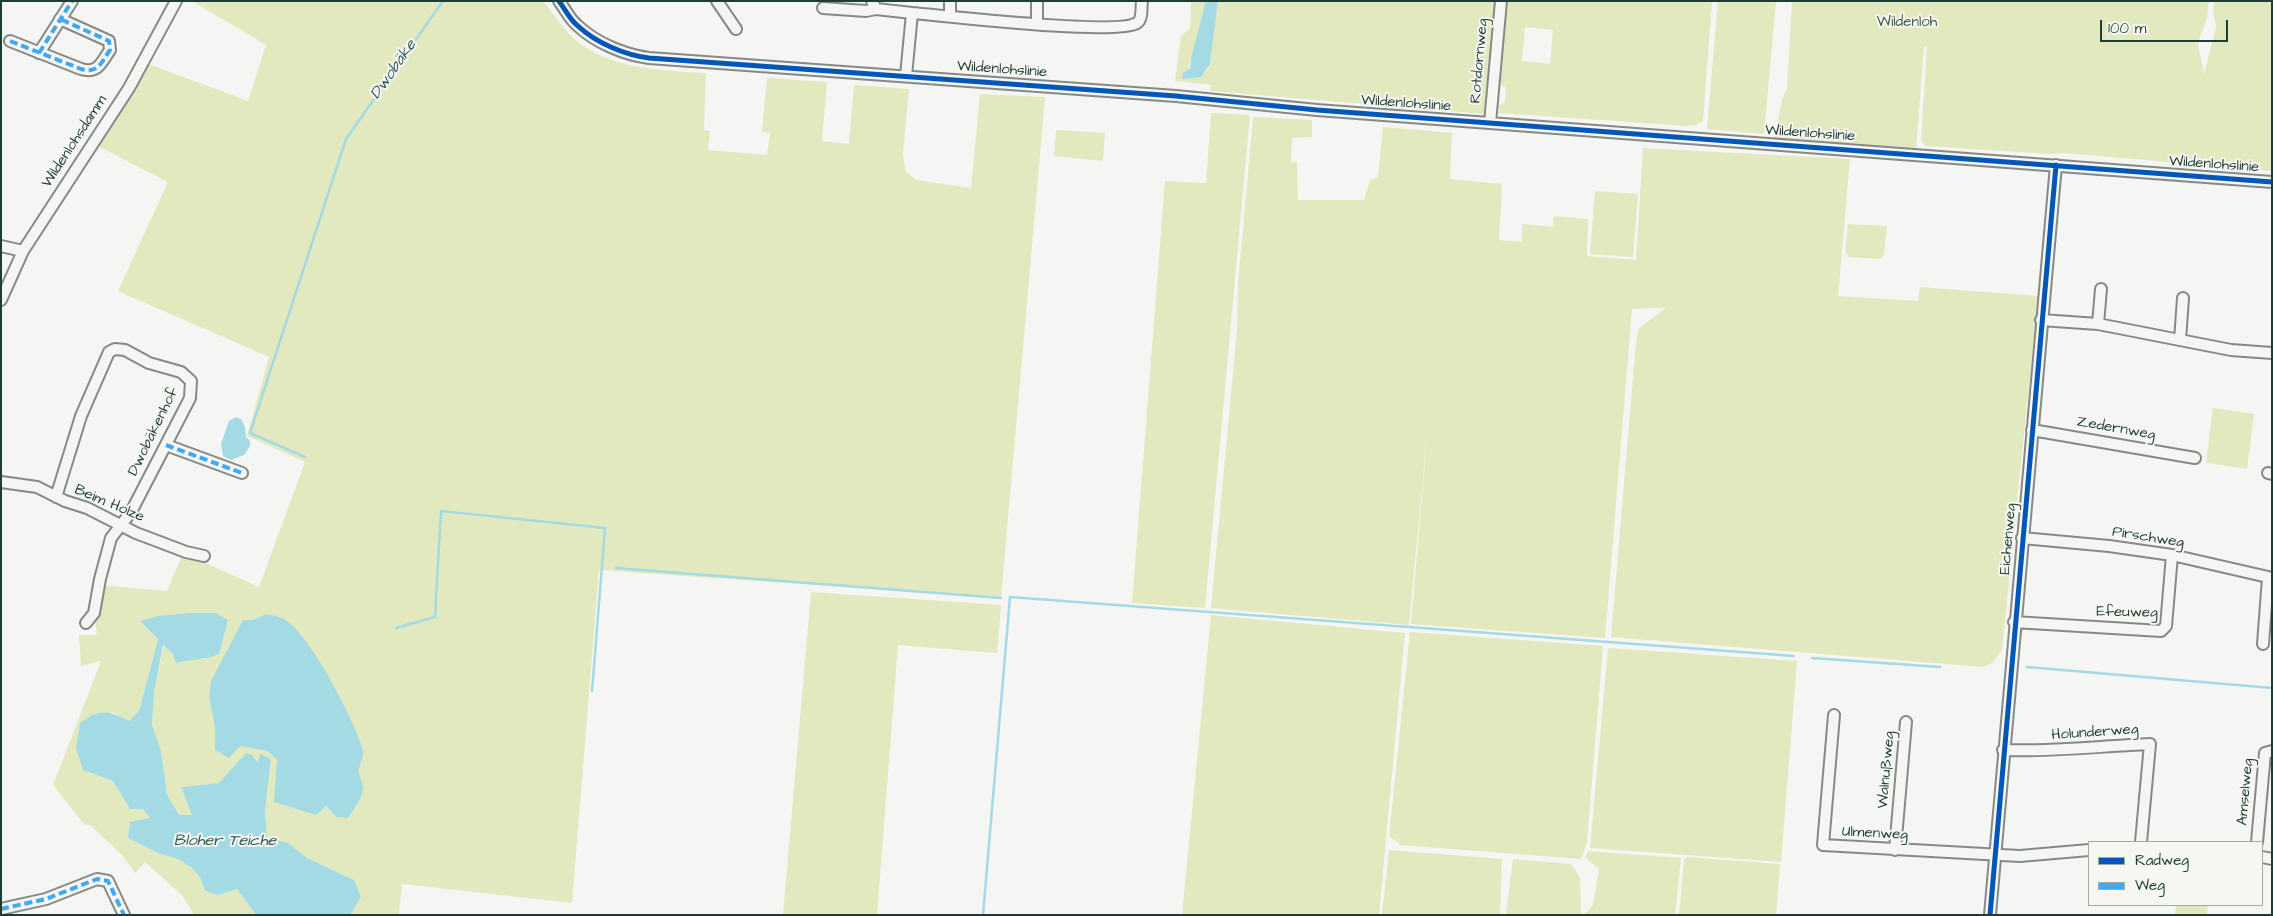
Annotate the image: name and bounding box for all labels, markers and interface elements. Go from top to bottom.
scale bar [2103,10,2230,42]
park label: Wildenloh [1877,14,1937,32]
street label: Rotdornweg [1467,18,1493,104]
text: 100 m [2108,18,2147,39]
water label: Dwobäke [367,37,421,103]
street label: Wildenlohslinie [956,58,1048,82]
street label: Wildenlohsdamm [38,92,112,192]
street label: Wildenlohslinie [1360,92,1452,116]
street label: Wildenlohslinie [1764,122,1856,146]
street label: Wildenlohslinie [2168,153,2260,177]
street label: Dwobäkenhof [125,385,183,479]
street label: Zedernweg [2075,413,2157,445]
street label: Beim Holze [71,481,147,527]
street label: Eichenweg [1997,503,2021,575]
street label: Pirschweg [2111,523,2185,553]
street label: Efeuweg [2096,603,2158,623]
street label: Holunderweg [2051,721,2139,745]
street label: Walnußweg [1875,730,1899,810]
street label: Amselweg [2234,758,2258,826]
street label: Ulmenweg [1842,823,1908,845]
water label: Bloher Teiche [174,832,276,852]
legend [2088,841,2263,906]
text: Radweg [2135,850,2189,871]
text: Weg [2135,875,2165,896]

